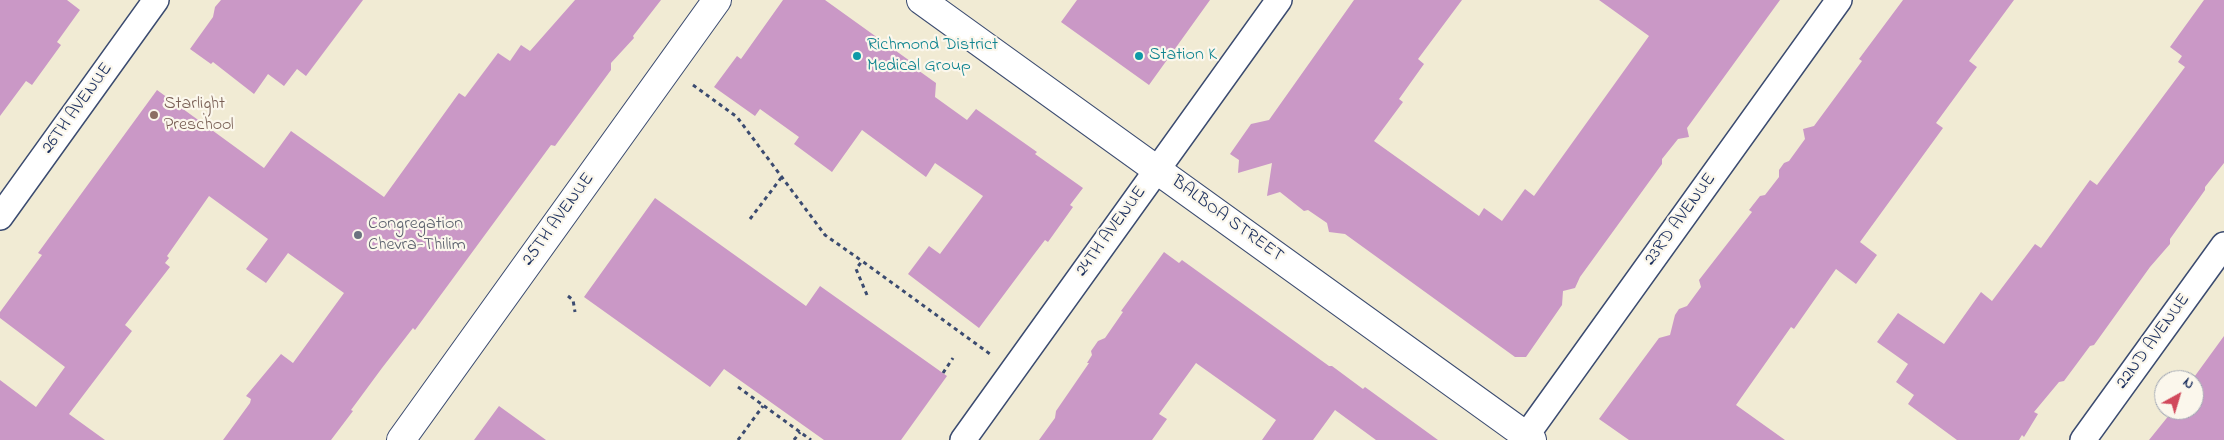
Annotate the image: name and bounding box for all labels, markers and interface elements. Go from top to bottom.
place label: Richmond District Medical Group [867,35,998,78]
place label: Station K [1149,45,1217,67]
marker: Richmond District Medical Group [851,50,863,62]
marker: Station K [1133,50,1145,62]
street label: 26TH AVENUE [38,59,118,159]
place label: Starlight Preschool [164,94,234,136]
marker: Starlight Preschool [148,109,160,121]
street label: 25TH AVENUE [518,169,600,271]
street label: 23RD AVENUE [1640,170,1722,270]
street label: BALBOA STREET [1167,172,1287,268]
street label: 24TH AVENUE [1072,183,1152,281]
place label: Congregation Chevra-Thilim [368,214,466,256]
marker: Congregation Chevra-Thilim [352,229,364,241]
street label: 22ND AVENUE [2112,290,2196,394]
north arrow [2154,370,2204,420]

